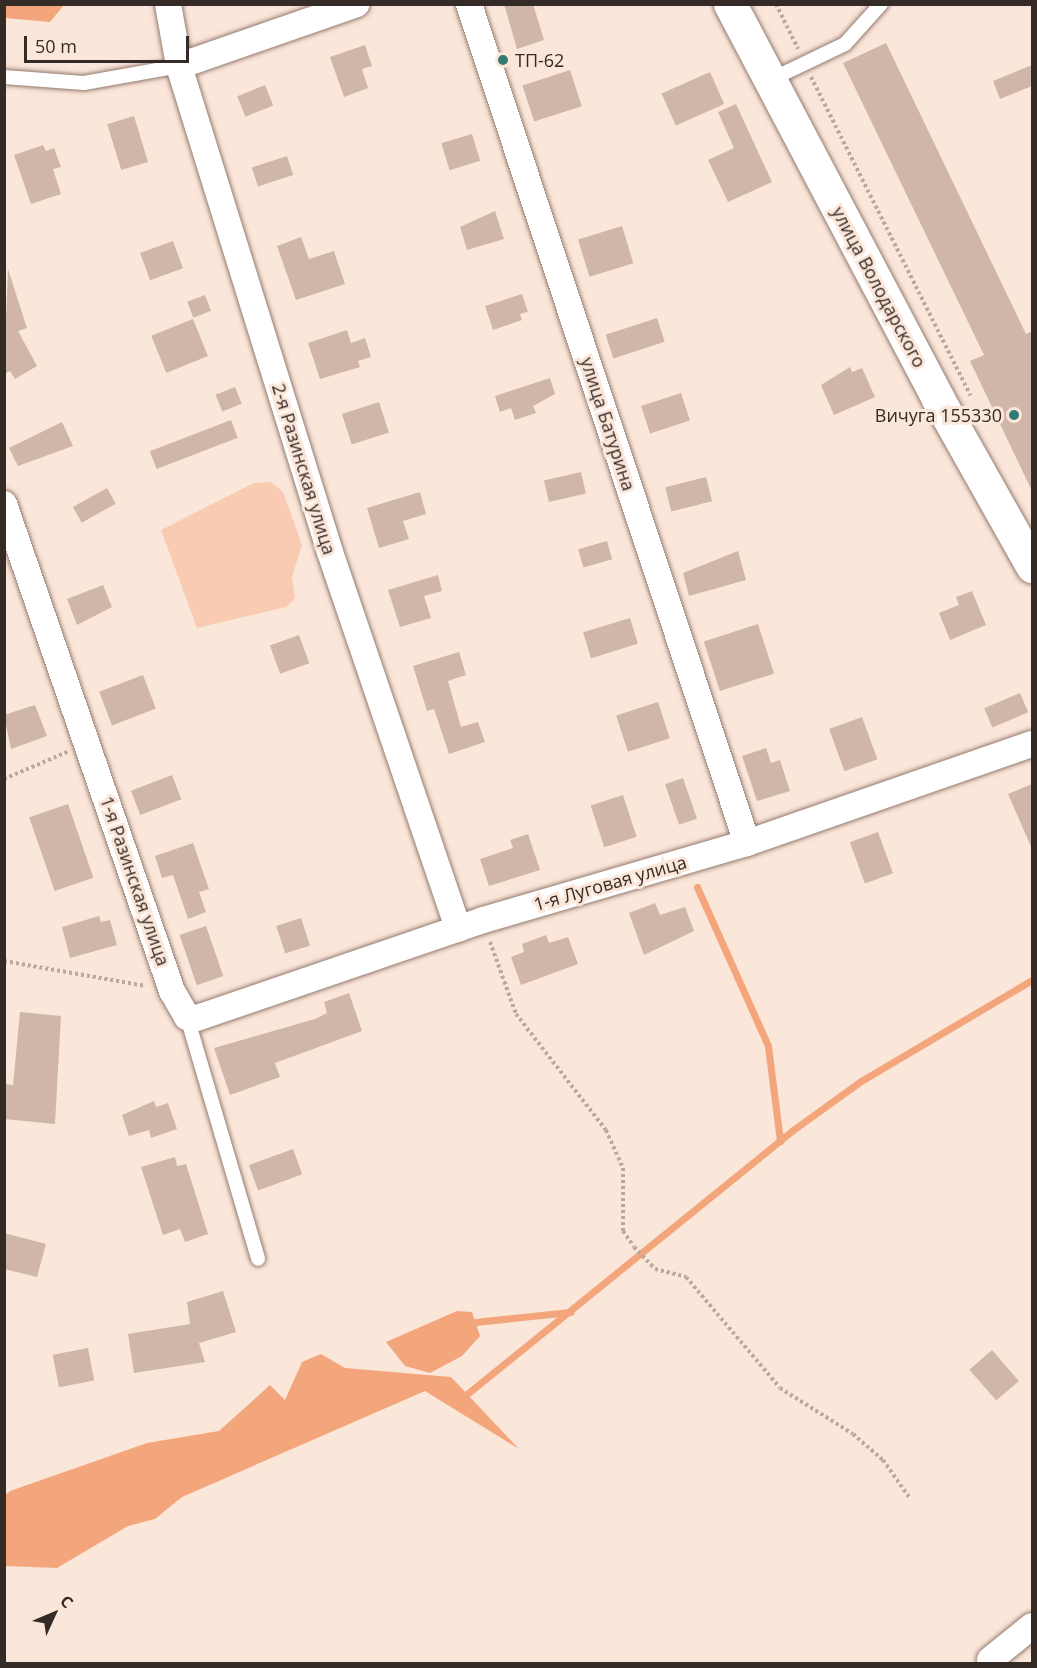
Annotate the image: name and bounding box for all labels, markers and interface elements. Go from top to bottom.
scale bar [27,24,192,62]
text: 50 m [35,34,77,58]
place label: ТП-62 [515,49,564,71]
marker: ТП-62 [496,53,510,67]
street label: улица Володарского [827,203,931,371]
street label: улица Батурина [576,355,640,493]
street label: 2-я Разинская улица [268,381,340,557]
place label: Вичуга 155330 [875,404,1002,426]
marker: Вичуга 155330 [1007,408,1021,422]
street label: 1-я Разинская улица [96,793,174,969]
street label: 1-я Луговая улица [531,851,689,915]
north arrow [24,1584,84,1644]
text: С [55,1590,78,1613]

